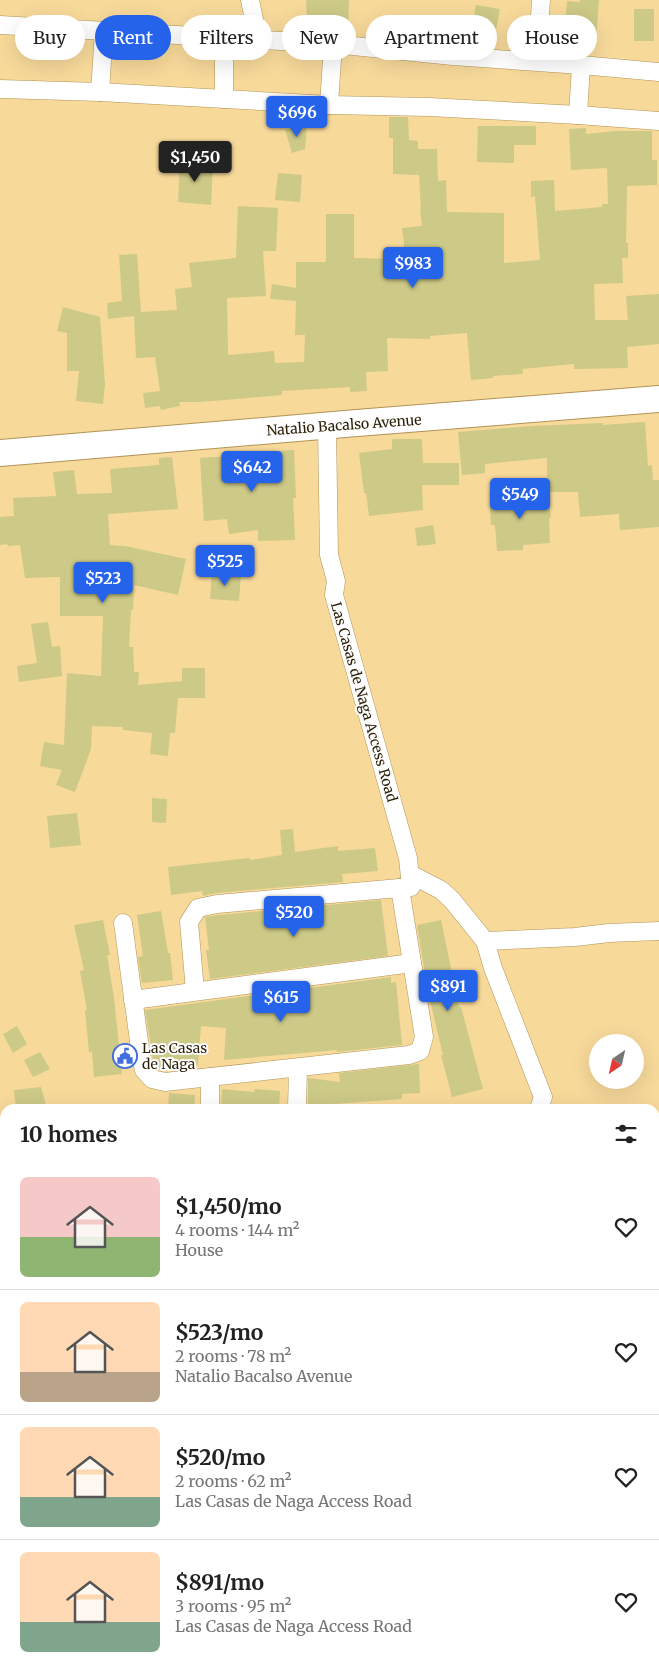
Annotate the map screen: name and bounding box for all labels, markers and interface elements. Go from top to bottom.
chip: Buy [15,15,85,60]
chip: Rent [95,15,171,60]
chip: Filters [181,15,272,60]
chip: New [282,15,356,60]
chip: Apartment [366,15,497,60]
chip: House [507,15,597,60]
pin: $696 [267,96,327,138]
text: $696 [277,102,317,122]
pin: $1,450 [154,140,236,183]
text: $1,450 [170,147,220,167]
pin: $983 [383,246,443,289]
text: $983 [394,253,432,273]
street label: Natalio Bacalso Avenue [266,411,422,439]
pin: $642 [222,450,282,493]
text: $642 [232,457,272,477]
pin: $549 [490,478,550,520]
text: $549 [501,484,539,504]
pin: $525 [195,544,255,587]
text: $525 [207,551,243,571]
pin: $523 [73,562,133,604]
text: $523 [85,568,121,588]
street label: Las Casas de Naga Access Road [327,600,401,805]
pin: $520 [264,896,324,938]
text: $520 [275,902,313,922]
pin: $891 [418,970,478,1012]
text: $891 [430,976,466,996]
pin: $615 [251,980,311,1023]
text: $615 [263,987,299,1007]
north arrow [589,1034,644,1089]
map controls [589,1034,644,1089]
place label: Las Casas de Naga [142,1039,207,1073]
public building icon: Las Casas de Naga [112,1043,138,1069]
icon: filters [612,1120,640,1148]
text: 10 homes [20,1121,118,1148]
text: $1,450/mo [175,1193,281,1220]
icon: home [60,1197,120,1257]
icon: heart [612,1213,640,1241]
text: 4 rooms · 144 m² [175,1220,299,1240]
text: House [175,1240,223,1260]
text: $523/mo [175,1319,263,1346]
icon: home [60,1322,120,1382]
icon: heart [612,1338,640,1366]
text: 2 rooms · 78 m² [175,1346,291,1366]
text: Natalio Bacalso Avenue [175,1366,352,1386]
text: $520/mo [175,1444,265,1471]
icon: home [60,1447,120,1507]
icon: heart [612,1463,640,1491]
text: 2 rooms · 62 m² [175,1471,292,1491]
text: Las Casas de Naga Access Road [175,1491,412,1511]
text: $891/mo [175,1569,264,1596]
icon: home [60,1572,120,1632]
icon: heart [612,1588,640,1616]
text: 3 rooms · 95 m² [175,1596,291,1616]
text: Las Casas de Naga Access Road [175,1616,412,1636]

